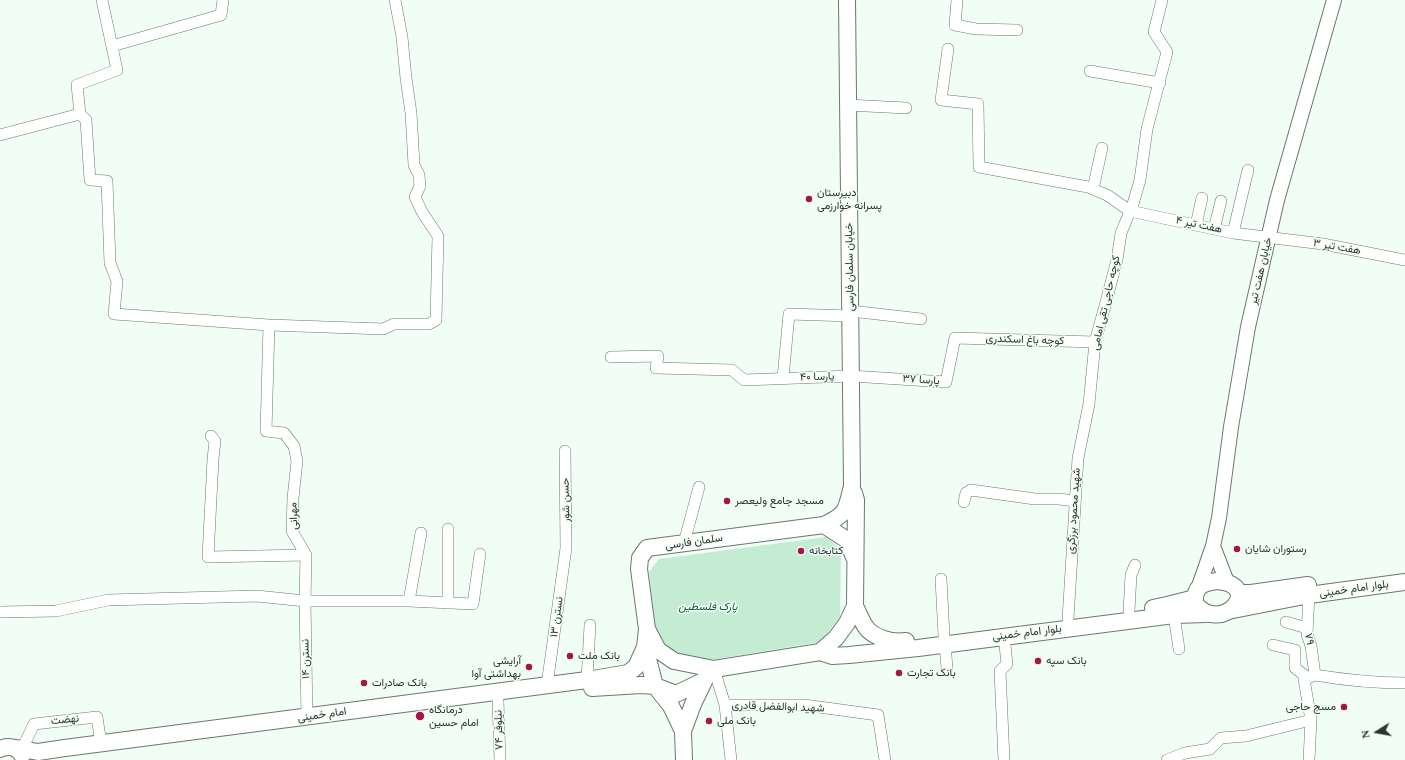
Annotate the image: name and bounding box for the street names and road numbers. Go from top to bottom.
street label: هفت تیر ۴ [1175,214,1223,236]
street label: خیابان سلمان فارسی [843,223,857,311]
street label: خیابان هفت تیر [1247,236,1275,306]
street label: هفت تیر ۳ [1312,236,1362,258]
street label: کوچه حاجی تقی امامی [1089,254,1123,352]
street label: کوچه باغ اسکندری [985,332,1065,348]
street label: پارسا ۴۰ [800,370,834,384]
street label: پارسا ۳۷ [902,372,940,388]
street label: شهید محمود برزگری [1064,468,1084,554]
street label: حسن شور [559,478,573,522]
street label: مهرانی [287,502,301,530]
street label: سلمان فارسی [664,531,724,553]
street label: بلوار امام خمینی [1319,578,1389,600]
street label: نسترن ۱۳ [548,596,566,638]
street label: بلوار امام خمینی [992,622,1062,644]
street label: ۷۹ [1301,632,1317,646]
street label: نسترن ۱۴ [299,639,313,679]
street label: شهید ابوالفضل قادری [731,699,825,715]
street label: امام خمینی [297,705,347,725]
street label: نیلوفر ۷۴ [492,710,506,750]
street label: نهضت [50,712,80,728]

